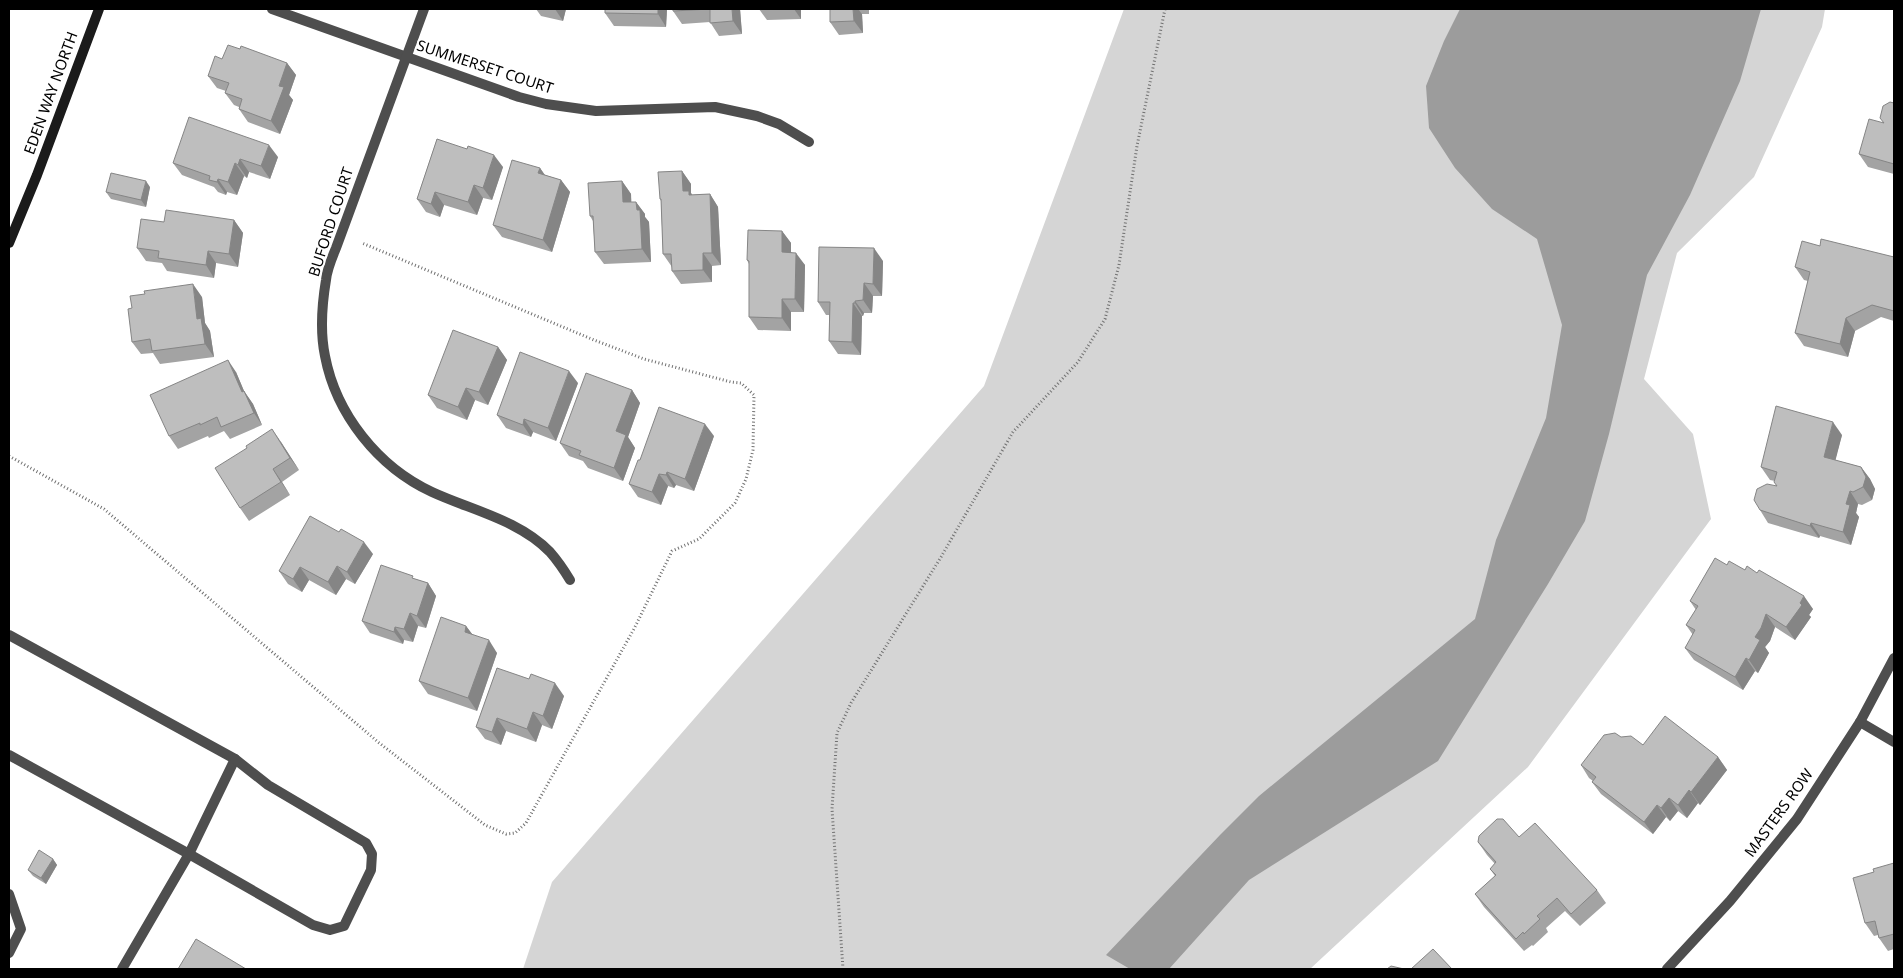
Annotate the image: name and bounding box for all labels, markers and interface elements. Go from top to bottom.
street label: EDEN WAY NORTH [19,29,82,157]
street label: SUMMERSET COURT [414,35,557,98]
street label: BUFORD COURT [303,164,357,279]
street label: MASTERS ROW [1739,764,1817,861]

